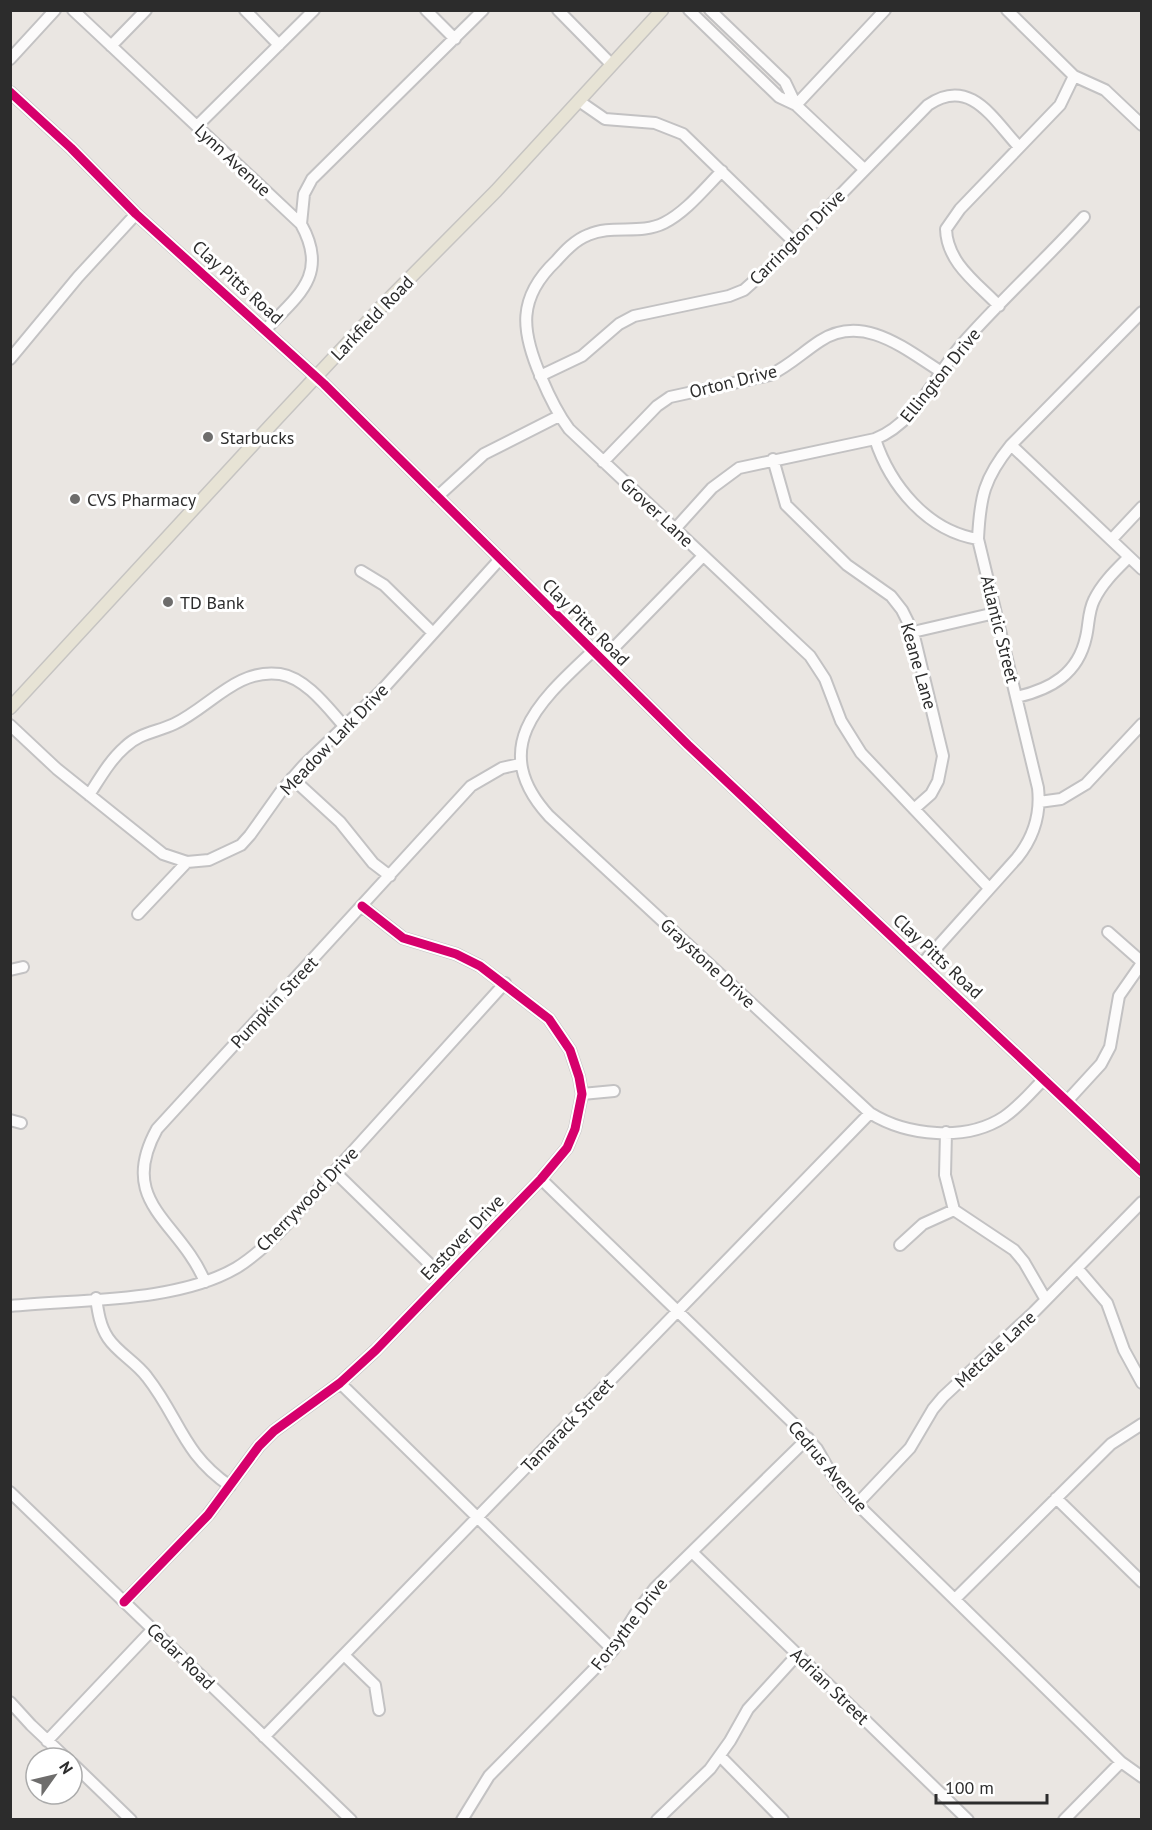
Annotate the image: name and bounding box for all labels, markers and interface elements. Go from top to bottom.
street label: Lynn Avenue [190,119,276,201]
street label: Carrington Drive [744,184,850,290]
street label: Clay Pitts Road [188,235,288,329]
street label: Larkfield Road [326,271,418,365]
street label: Ellington Drive [895,323,985,427]
street label: Orton Drive [687,359,779,403]
place label: Starbucks [220,426,294,449]
marker: Starbucks [201,430,215,444]
street label: Grover Lane [616,472,698,552]
place label: CVS Pharmacy [87,488,197,511]
marker: CVS Pharmacy [68,492,82,506]
street label: Clay Pitts Road [537,573,635,671]
street label: Atlantic Street [976,573,1024,685]
place label: TD Bank [180,591,245,614]
marker: TD Bank [161,595,175,609]
street label: Keane Lane [896,620,942,712]
street label: Meadow Lark Drive [275,678,393,800]
street label: Clay Pitts Road [888,909,988,1003]
street label: Graystone Drive [656,913,760,1013]
street label: Pumpkin Street [226,951,322,1053]
street label: Cherrywood Drive [251,1142,363,1256]
street label: Eastover Drive [415,1189,509,1285]
street label: Metcale Lane [950,1306,1040,1392]
street label: Tamarack Street [516,1373,618,1477]
street label: Cedrus Avenue [783,1416,873,1516]
street label: Forsythe Drive [586,1573,672,1675]
street label: Cedar Road [142,1618,220,1694]
street label: Adrian Street [786,1643,874,1729]
north arrow [24,1746,84,1806]
text: N [55,1758,78,1778]
scale bar [936,1767,1047,1805]
text: 100 m [945,1776,994,1799]

